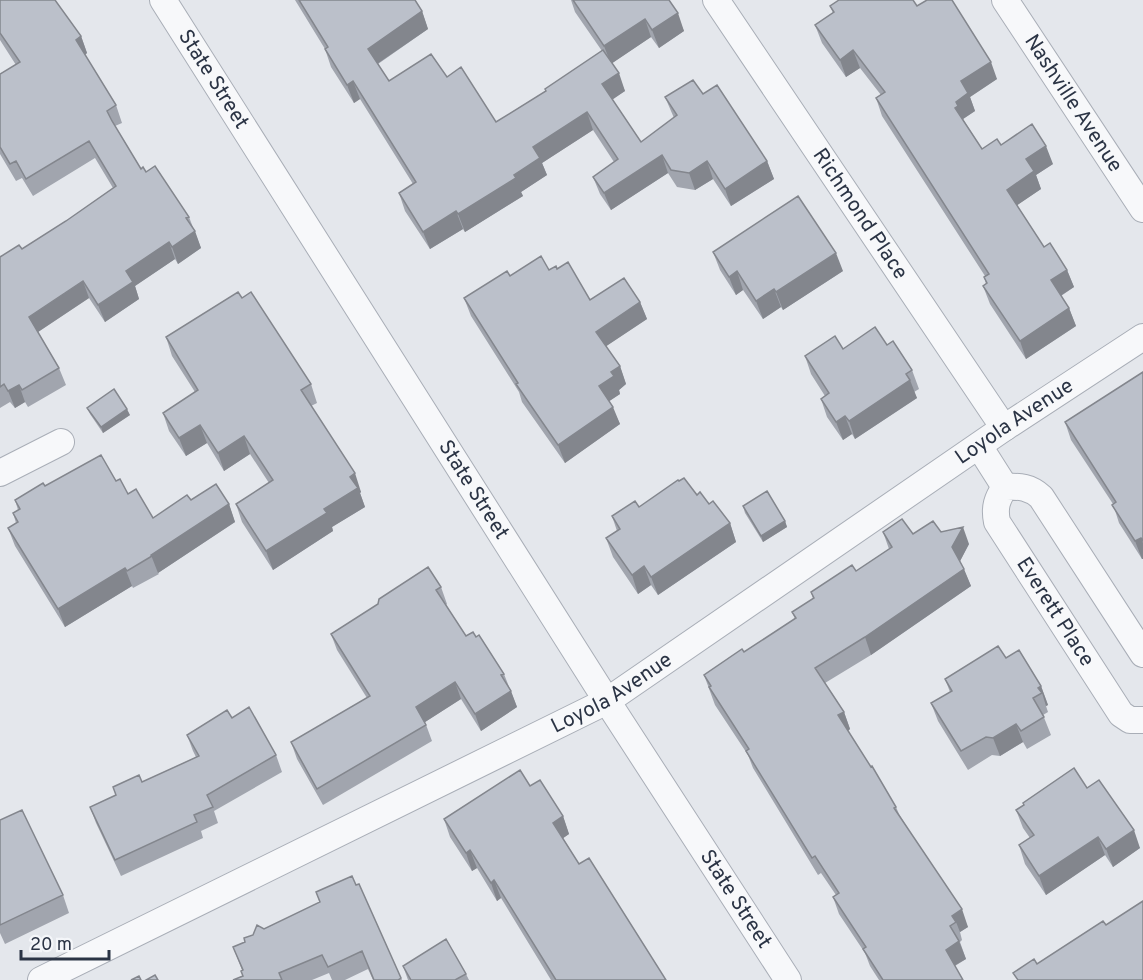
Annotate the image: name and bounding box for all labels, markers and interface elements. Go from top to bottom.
street label: State Street [172,25,255,134]
street label: Nashville Avenue [1018,29,1129,178]
street label: Richmond Place [806,143,914,285]
street label: Loyola Avenue [950,373,1079,471]
street label: State Street [432,435,515,545]
street label: Everett Place [1010,552,1100,672]
street label: Loyola Avenue [547,647,678,740]
street label: State Street [694,845,778,954]
scale bar [21,923,110,961]
text: 20 m [30,934,72,957]

